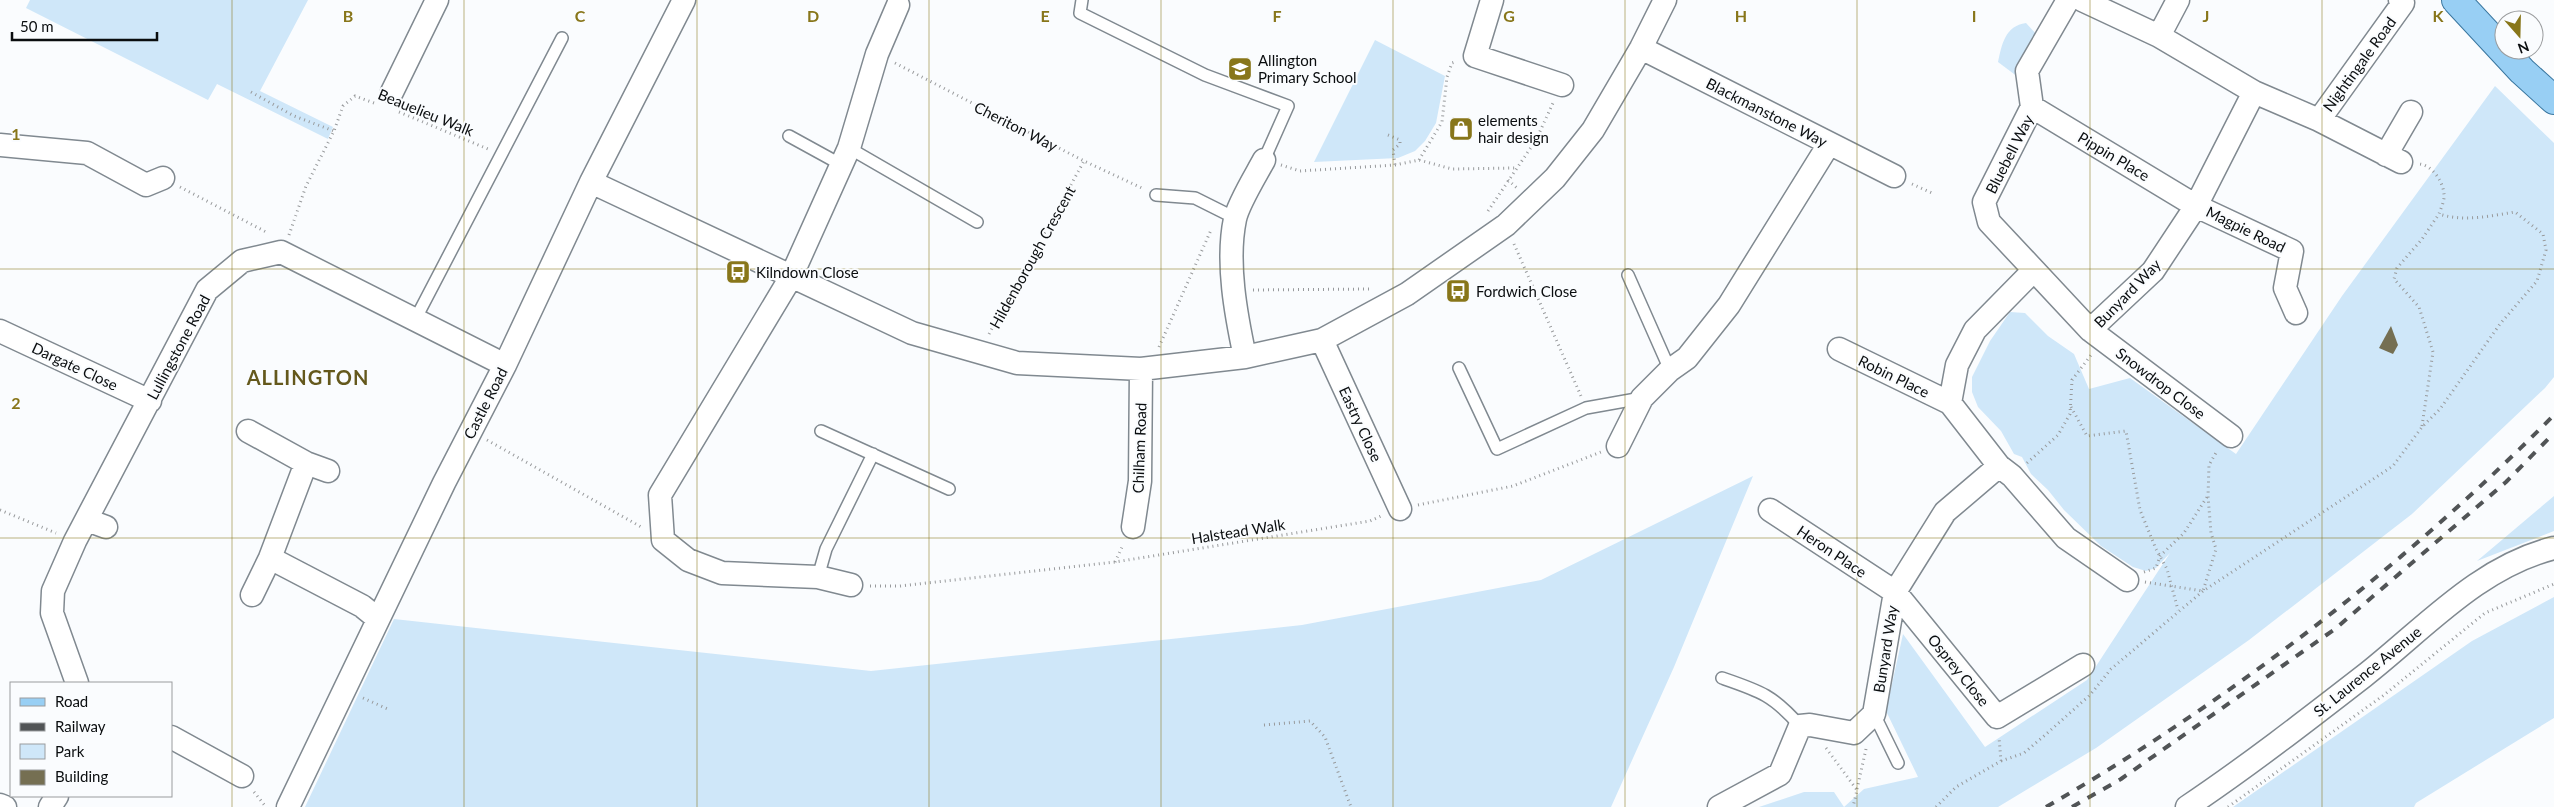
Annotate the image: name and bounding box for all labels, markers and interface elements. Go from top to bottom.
text: B [343,6,353,25]
text: C [575,6,586,25]
text: D [807,6,819,25]
text: E [1040,6,1050,25]
text: F [1272,6,1282,25]
text: G [1503,6,1515,25]
text: H [1735,6,1747,25]
text: I [1972,6,1976,25]
text: J [2203,6,2209,25]
text: K [2433,6,2445,25]
scale bar [12,10,158,42]
north arrow [2494,10,2544,60]
street label: Nightingale Road [2319,13,2399,115]
text: 50 m [20,17,54,35]
text: N [2516,38,2532,58]
place label: Allington Primary School [1258,51,1357,86]
school or university icon: Allington Primary School [1227,56,1253,82]
street label: Blackmanstone Way [1703,74,1831,150]
street label: Beauelieu Walk [376,85,477,140]
street label: Cheriton Way [971,97,1061,155]
place label: elements hair design [1478,111,1549,146]
street label: Bluebell Way [1981,111,2037,196]
shop icon: elements hair design [1448,116,1474,142]
text: 1 [11,124,21,143]
street label: Pippin Place [2075,128,2153,184]
street label: Hildenborough Crescent [985,182,1079,331]
street label: Magpie Road [2203,202,2289,256]
street label: Bunyard Way [2090,255,2164,331]
bus stop icon: Kilndown Close [725,259,751,285]
place label: Kilndown Close [756,263,859,281]
bus stop icon: Fordwich Close [1445,278,1471,304]
place label: Fordwich Close [1476,282,1577,300]
street label: Lullingstone Road [143,291,213,403]
street label: Dargate Close [29,338,121,394]
street label: Snowdrop Close [2113,344,2209,422]
street label: Robin Place [1856,351,1932,401]
street label: Castle Road [459,364,511,442]
district label: ALLINGTON [246,365,369,389]
street label: Eastry Close [1336,383,1386,465]
text: 2 [11,393,21,412]
street label: Chilham Road [1128,402,1150,494]
street label: Halstead Walk [1190,515,1287,547]
street label: Heron Place [1794,521,1870,581]
street label: Bunyard Way [1869,604,1901,694]
street label: St. Laurence Avenue [2309,622,2425,720]
street label: Osprey Close [1925,630,1994,710]
legend [10,682,172,797]
text: Road [55,692,88,710]
text: Railway [55,717,106,735]
text: Park [55,742,85,760]
text: Building [55,767,108,785]

